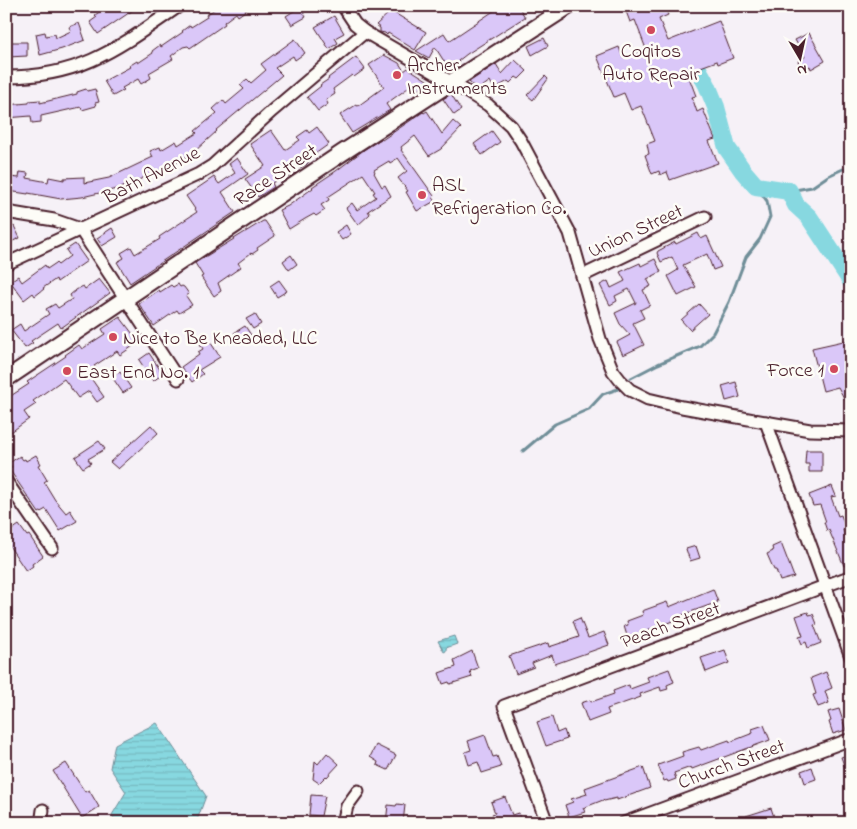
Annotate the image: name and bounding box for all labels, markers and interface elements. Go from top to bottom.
marker: Coqitos Auto Repair [645,24,657,36]
north arrow [774,32,824,82]
place label: Coqitos Auto Repair [602,38,700,90]
place label: Archer Instruments [407,52,507,104]
text: N [795,58,808,80]
marker: Archer Instruments [391,69,403,81]
street label: Race Street [229,137,324,215]
street label: Bath Avenue [98,139,206,213]
place label: ASL Refrigeration Co. [432,172,567,225]
marker: ASL Refrigeration Co. [416,189,428,201]
street label: Union Street [584,198,689,267]
place label: Nice to Be Kneaded, LLC [123,325,317,354]
marker: Nice to Be Kneaded, LLC [107,331,119,343]
place label: Force 1 [766,357,824,386]
place label: East End No. 1 [77,359,199,388]
marker: Force 1 [828,363,840,375]
marker: East End No. 1 [61,365,73,377]
street label: Peach Street [617,595,725,658]
street label: Church Street [674,733,790,798]

